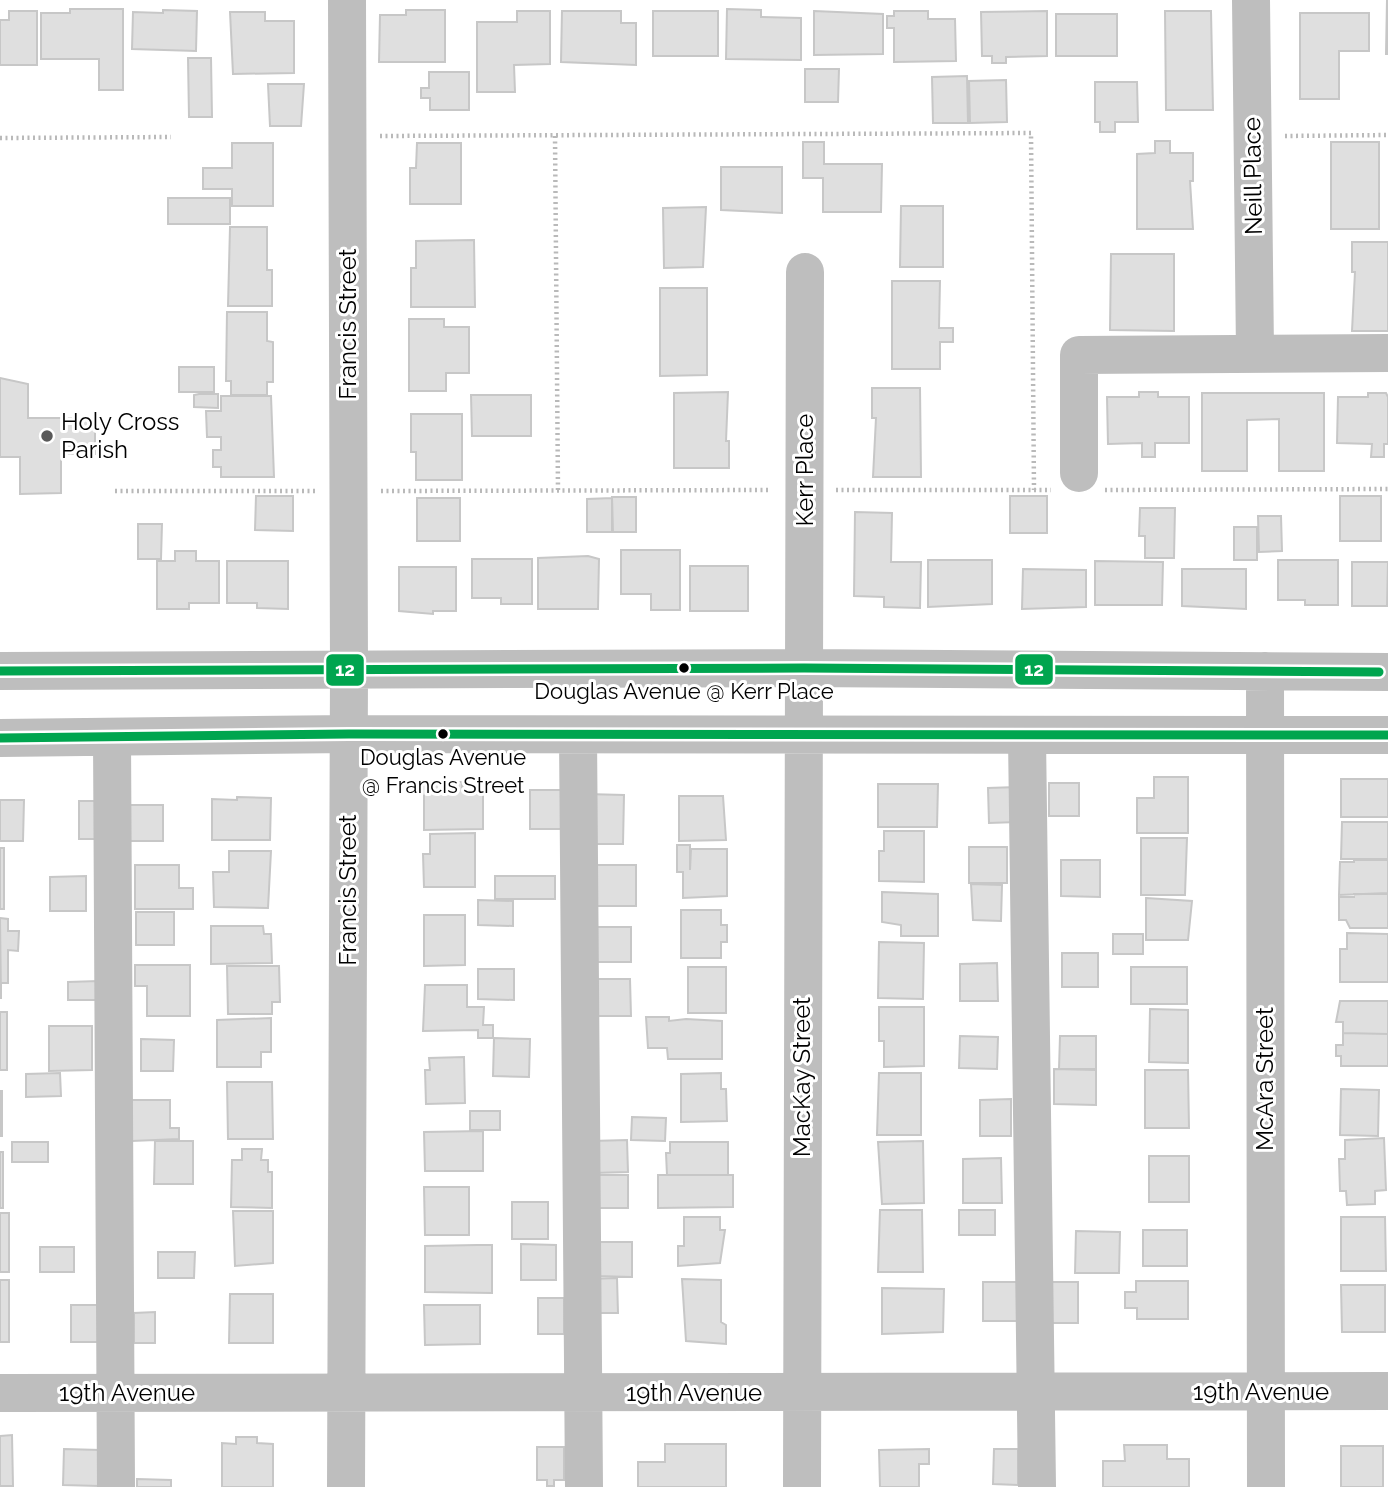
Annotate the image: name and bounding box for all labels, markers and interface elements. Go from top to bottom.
street label: Neill Place [1237,117,1268,235]
street label: Francis Street [333,248,362,400]
place label: Holy Cross Parish [61,407,179,464]
street label: Kerr Place [790,414,819,526]
marker: Holy Cross Parish [39,428,55,444]
line badge: 12 [325,653,365,687]
line badge: 12 [1014,653,1054,686]
text: 12 [335,658,355,680]
text: 12 [1024,658,1044,680]
marker: Douglas Avenue @ Kerr Place [677,661,691,675]
place label: Douglas Avenue @ Kerr Place [534,678,834,704]
marker: Douglas Avenue @ Francis Street [436,727,450,741]
place label: Douglas Avenue @ Francis Street [360,744,526,798]
street label: Francis Street [333,814,362,966]
street label: MacKay Street [787,997,816,1157]
street label: McAra Street [1250,1007,1279,1151]
street label: 19th Avenue [1193,1377,1329,1406]
street label: 19th Avenue [59,1378,195,1407]
street label: 19th Avenue [626,1378,762,1407]

